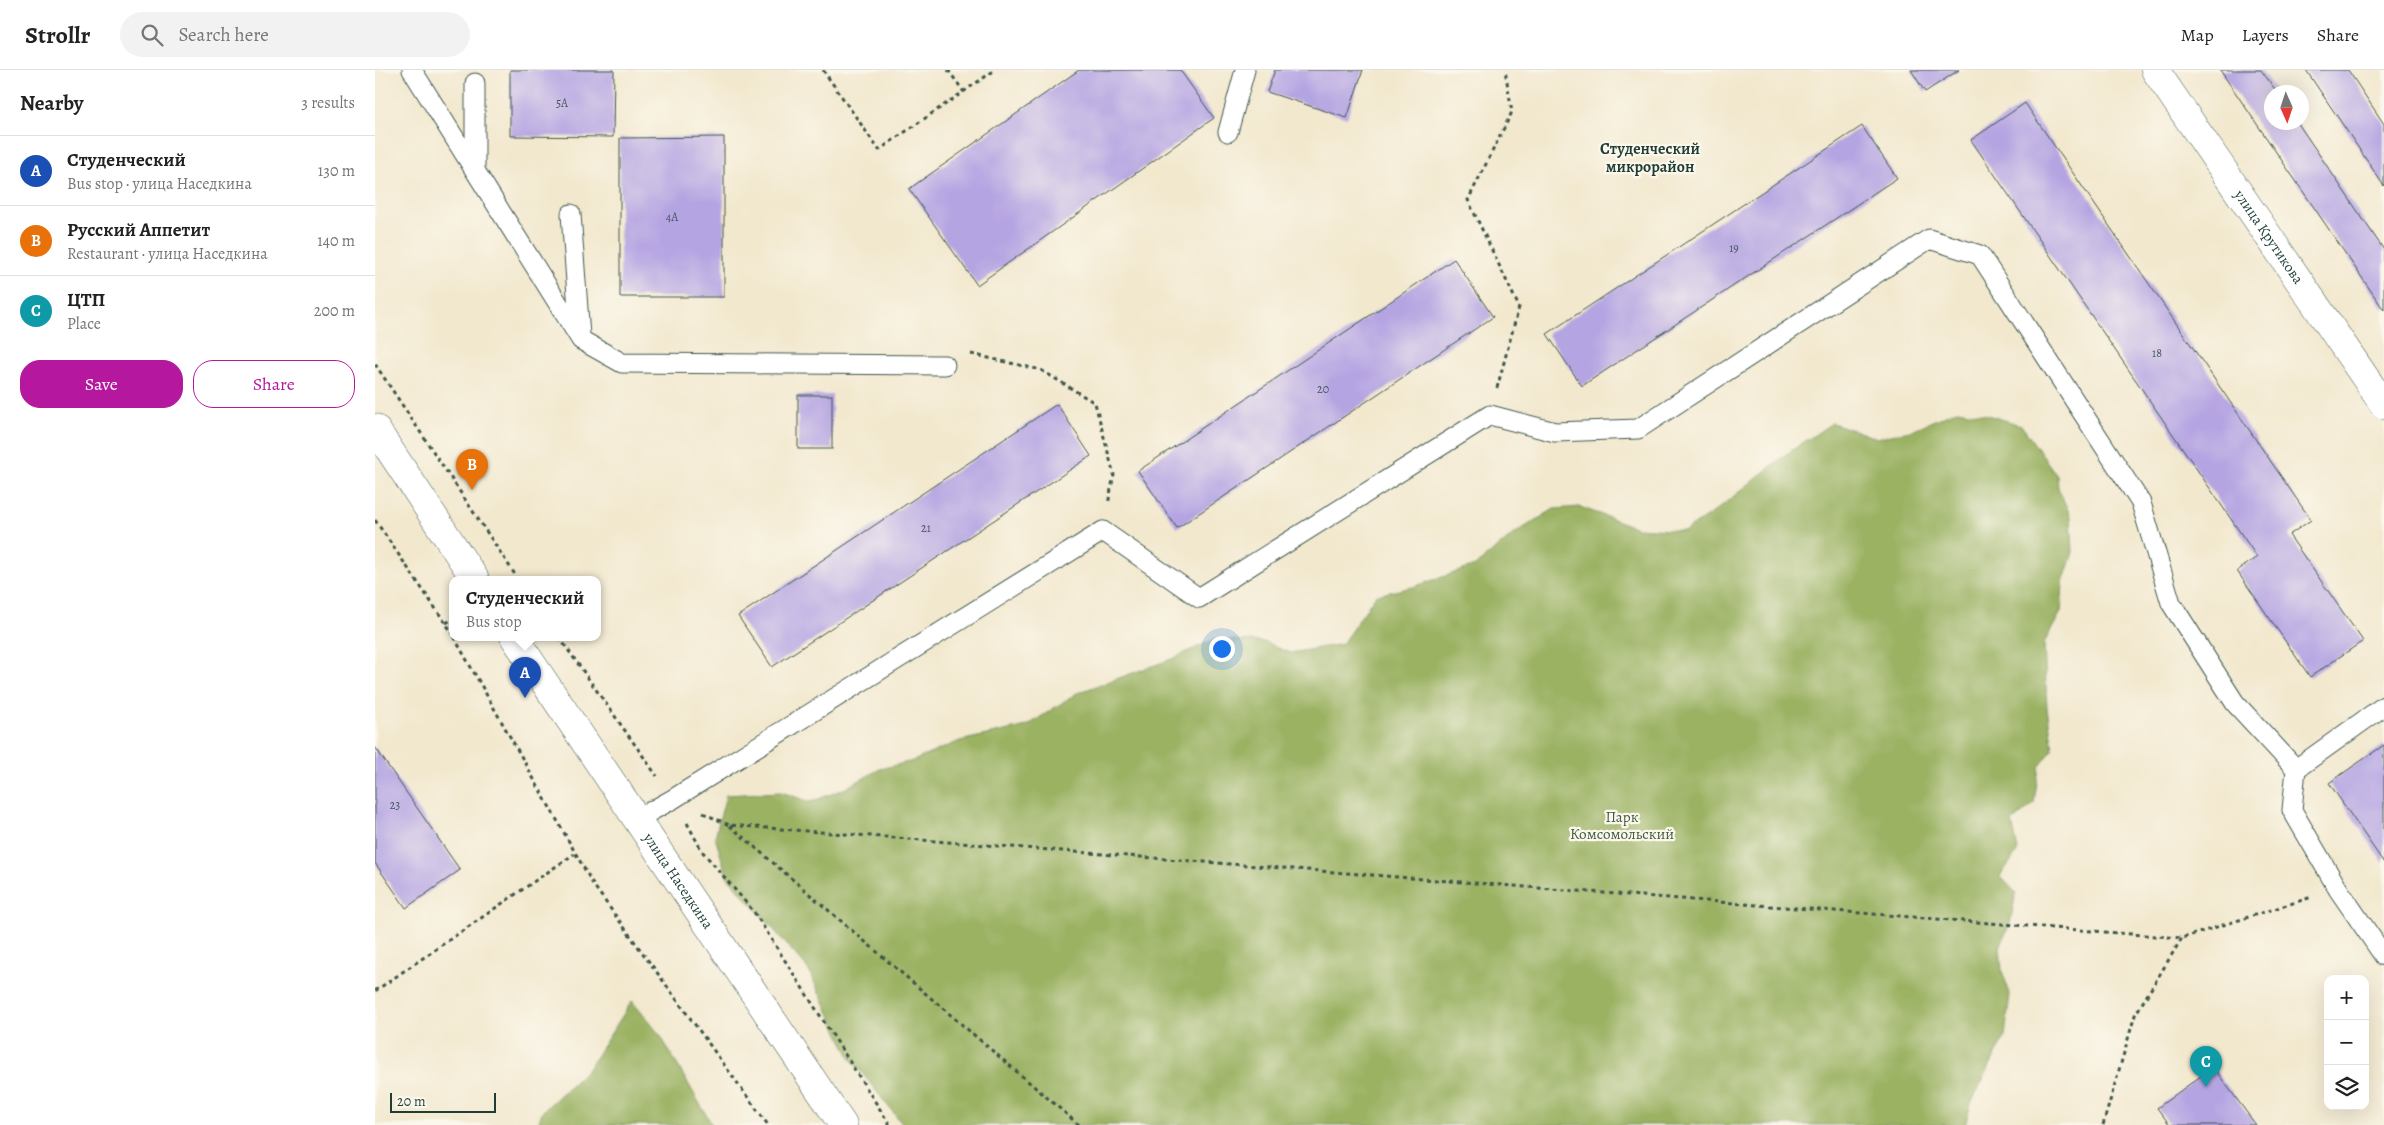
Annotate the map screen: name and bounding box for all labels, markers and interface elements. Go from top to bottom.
search box [120,12,470,57]
text: Strollr [25,19,90,51]
icon: search [138,21,166,49]
text: Search here [178,22,269,48]
text: Map [2181,23,2214,47]
text: Layers [2242,23,2289,47]
text: Share [2317,23,2359,47]
north arrow [2264,85,2309,130]
text: Nearby [20,89,83,117]
text: 3 results [301,92,355,114]
house number: 5А [556,95,569,111]
district label: Студенческий микрорайон [1600,138,1700,178]
text: Студенческий [67,147,186,173]
text: A [31,160,41,182]
text: 130 m [318,160,355,182]
text: Bus stop · улица Наседкина [67,173,252,195]
street label: улица Крутикова [2229,185,2308,288]
house number: 4А [666,209,679,225]
text: Русский Аппетит [67,217,210,243]
text: B [31,230,41,252]
text: 140 m [317,230,355,252]
house number: 19 [1729,240,1739,256]
text: Restaurant · улица Наседкина [67,243,268,265]
text: ЦТП [67,287,105,313]
text: C [31,300,41,322]
text: 200 m [314,300,355,322]
text: Place [67,313,101,335]
house number: 18 [2152,345,2162,361]
button: Save [20,360,183,408]
button: Share [193,360,355,408]
house number: 20 [1317,381,1329,397]
pin: B [456,449,488,490]
house number: 21 [921,520,931,536]
popup [449,576,601,641]
text: Студенческий [466,585,584,611]
text: Bus stop [466,611,522,633]
your location [1209,636,1235,662]
pin: A [509,657,541,698]
house number: 23 [390,797,400,813]
park label: Парк Комсомольский [1570,807,1674,844]
street label: улица Наседкина [638,828,718,933]
map controls [2324,975,2369,1110]
button: + [2324,975,2369,1020]
button: − [2324,1020,2369,1065]
pin: C [2190,1046,2222,1087]
button: layers [2324,1065,2369,1110]
scale bar [390,1090,496,1113]
text: 20 m [397,1092,426,1111]

